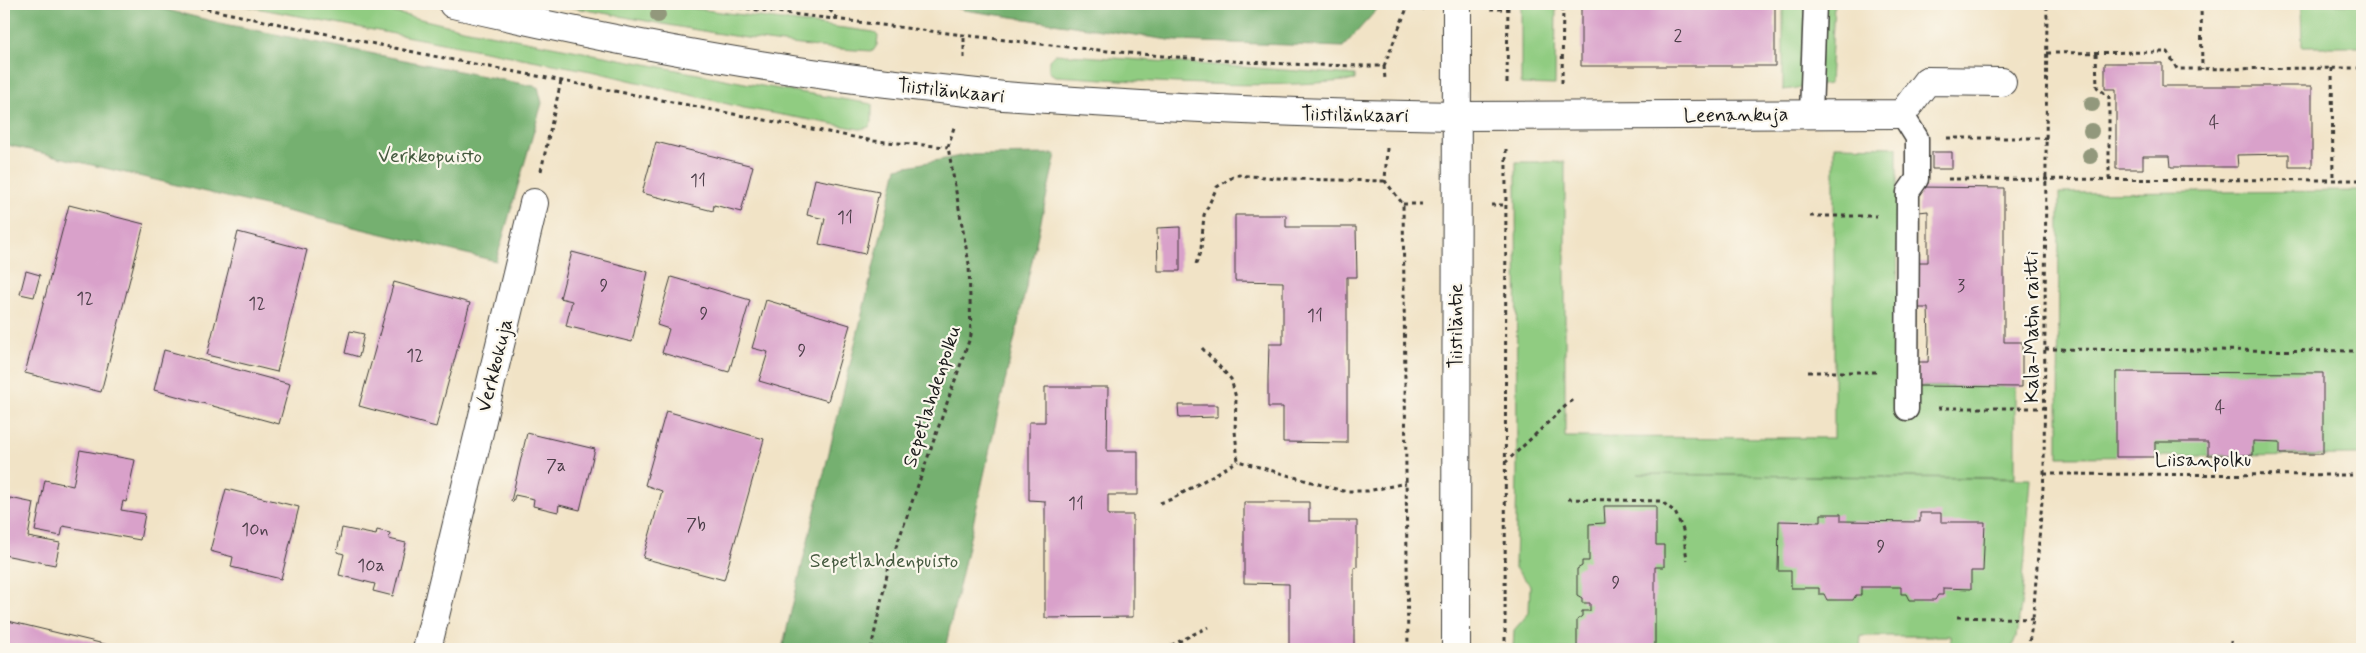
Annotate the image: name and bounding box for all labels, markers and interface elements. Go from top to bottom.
house number: 2 [1674,24,1683,48]
street label: Tiistilänkaari [896,72,1006,111]
street label: Tiistilänkaari [1301,101,1409,130]
street label: Leenankuja [1683,101,1789,130]
house number: 4 [2209,111,2219,135]
park label: Verkkopuisto [378,143,482,170]
house number: 11 [690,169,706,193]
house number: 11 [837,206,853,230]
street label: Kala-Matin raitti [2019,251,2046,403]
house number: 9 [600,274,609,298]
house number: 3 [1957,274,1965,298]
street label: Tiistiläntie [1443,283,1470,369]
house number: 12 [76,287,94,311]
house number: 12 [248,292,266,316]
house number: 9 [700,302,709,326]
house number: 11 [1307,304,1323,328]
street label: Verkkokuja [471,316,520,415]
street label: Sepetlahdenpolku [897,322,968,471]
house number: 9 [798,339,807,363]
house number: 12 [406,344,424,368]
house number: 4 [2215,396,2225,420]
street label: Liisanpolku [2155,447,2251,474]
house number: 7a [546,454,566,478]
house number: 11 [1068,492,1084,516]
house number: 7b [686,513,706,537]
house number: 10n [241,518,269,542]
house number: 9 [1877,535,1886,559]
park label: Sepetlahdenpuisto [810,548,958,575]
house number: 10a [357,554,385,578]
house number: 9 [1612,571,1621,595]

